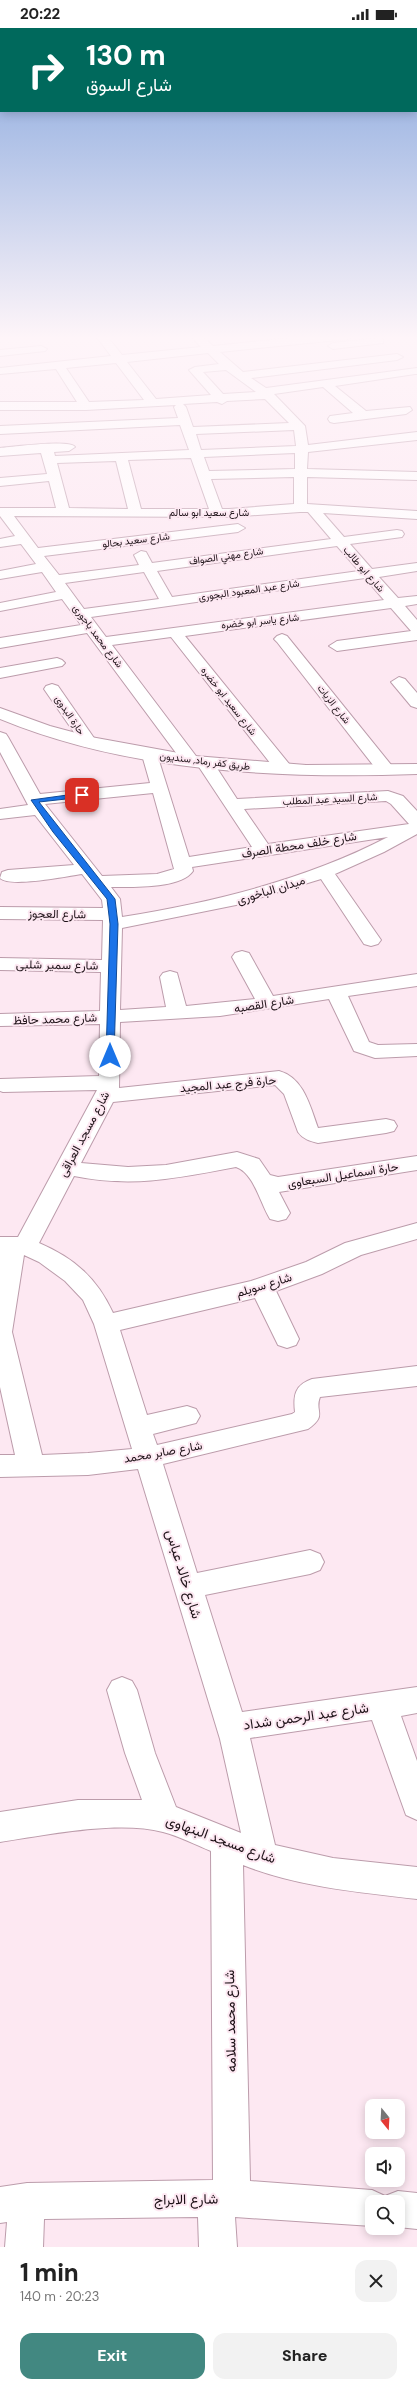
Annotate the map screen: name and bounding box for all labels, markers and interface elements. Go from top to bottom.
text: 20:22 [20,4,60,24]
text: 130 m [86,37,166,74]
icon: right [20,44,72,96]
text: شارع السوق [86,73,172,97]
street label: شارع سعيد ابو سالم [169,506,249,519]
street label: شارع سعيد بحالو [102,529,170,551]
street label: شارع ابو طالب [341,543,387,595]
street label: شارع مهني الصواف [188,544,264,570]
street label: شارع عبد المعبود البجورى [198,576,300,604]
street label: شارع محمد باجورى [70,602,126,670]
street label: شارع ياسر ابو خضره [220,610,300,632]
street label: شارع سعيد ابو خضره [198,664,260,738]
street label: شارع الزيات [315,682,353,726]
street label: حارة البدوى [52,693,88,737]
street label: طريق كفر رماد, سنديون [159,749,251,773]
pin [65,778,99,812]
icon: arrive [71,784,93,806]
street label: شارع السيد عبد المطلب [282,790,378,808]
street label: شارع خلف محطة الصرف [240,828,358,863]
street label: ميدان الباخورى [235,872,307,908]
street label: شارع العجوز [27,905,86,924]
street label: شارع سمير شلبى [16,956,98,975]
street label: شارع القصبه [233,991,295,1018]
street label: شارع محمد حافظ [13,1010,97,1029]
position arrow [89,1035,131,1077]
street label: حارة فرج عبد المجيد [179,1072,277,1097]
street label: شارع مسجد العراقى [55,1088,114,1180]
street label: حارة اسماعيل السبعاوى [286,1158,400,1192]
street label: شارع سويلم [234,1269,294,1302]
street label: شارع صابر محمد [122,1437,204,1468]
street label: شارع خالد عباس [160,1527,206,1621]
street label: شارع عبد الرحمن شداد [242,1698,370,1736]
street label: شارع مسجد البنهاوى [163,1811,278,1869]
street label: شارع محمد سلامه [220,1970,242,2072]
north arrow [365,2099,405,2139]
map controls [365,2099,405,2235]
button: sound [365,2147,405,2187]
street label: شارع الابراج [154,2189,218,2211]
button: search [365,2195,405,2235]
text: 1 min [20,2257,79,2288]
button: close [355,2260,397,2302]
text: 140 m · 20:23 [20,2288,99,2305]
button: Exit [20,2333,205,2379]
button: Share [213,2333,397,2379]

